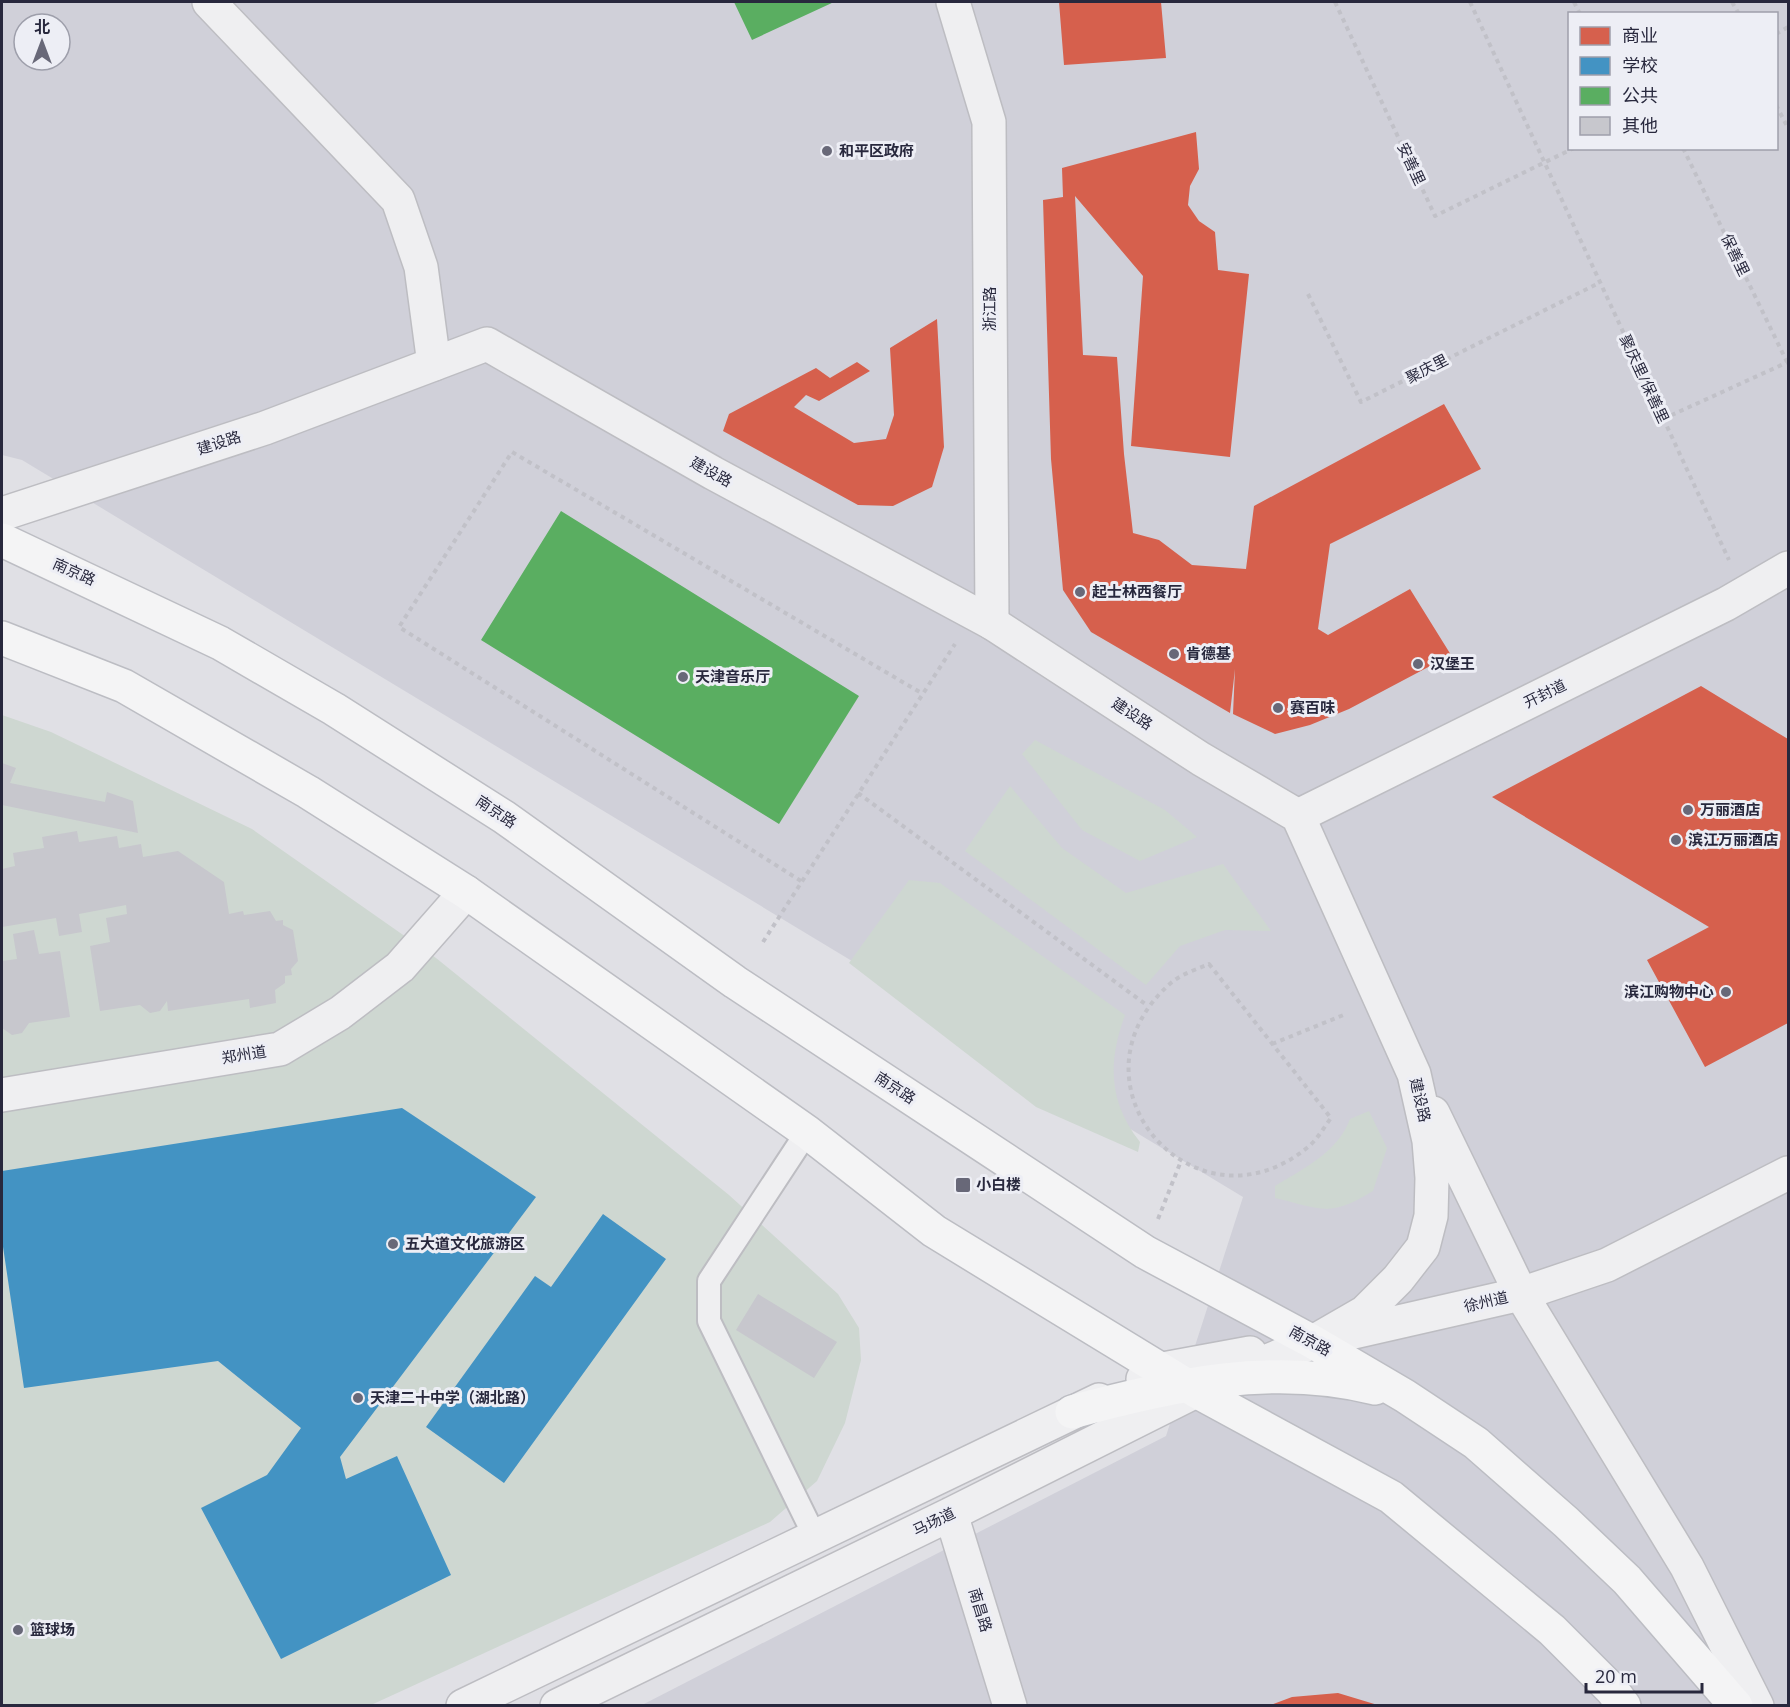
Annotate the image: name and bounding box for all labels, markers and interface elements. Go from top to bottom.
north arrow [12,12,72,72]
legend [1568,12,1778,150]
text: 北 [34,16,50,38]
text: 商业 [1622,23,1658,47]
text: 学校 [1622,53,1658,77]
text: 公共 [1622,83,1658,107]
text: 其他 [1622,113,1658,137]
street label: 安善里 [1393,139,1430,188]
place label: 和平区政府 [839,140,914,160]
marker: 和平区政府 [820,144,834,158]
street label: 保善里 [1717,230,1755,279]
street label: 浙江路 [979,286,999,332]
street label: 聚庆里/保善里 [1616,331,1674,426]
street label: 聚庆里 [1402,349,1451,387]
street label: 建设路 [194,426,243,459]
street label: 建设路 [687,451,736,491]
street label: 南京路 [50,553,99,589]
place label: 起士林西餐厅 [1092,581,1182,601]
marker: 起士林西餐厅 [1073,585,1087,599]
place label: 肯德基 [1186,643,1231,663]
marker: 肯德基 [1167,647,1181,661]
place label: 汉堡王 [1430,653,1475,673]
marker: 汉堡王 [1411,657,1425,671]
place label: 天津音乐厅 [695,666,770,686]
marker: 天津音乐厅 [676,670,690,684]
street label: 开封道 [1520,674,1569,712]
street label: 建设路 [1108,693,1157,734]
place label: 赛百味 [1290,697,1335,717]
marker: 赛百味 [1271,701,1285,715]
street label: 南京路 [472,790,521,832]
place label: 万丽酒店 [1700,799,1760,819]
marker: 万丽酒店 [1681,803,1695,817]
place label: 滨江万丽酒店 [1688,829,1778,849]
marker: 滨江万丽酒店 [1669,833,1683,847]
place label: 滨江购物中心 [1624,981,1714,1001]
marker: 滨江购物中心 [1719,985,1733,999]
street label: 郑州道 [220,1041,268,1067]
street label: 南京路 [871,1067,920,1108]
street label: 建设路 [1406,1076,1436,1124]
place label: 小白楼 [976,1174,1021,1194]
marker: 小白楼 [954,1176,972,1194]
place label: 五大道文化旅游区 [405,1233,525,1253]
marker: 五大道文化旅游区 [386,1237,400,1251]
street label: 徐州道 [1462,1286,1510,1316]
street label: 南京路 [1286,1320,1335,1360]
place label: 天津二十中学（湖北路） [370,1387,535,1407]
marker: 天津二十中学（湖北路） [351,1391,365,1405]
street label: 马场道 [909,1502,958,1540]
street label: 南昌路 [965,1585,997,1634]
place label: 篮球场 [30,1619,75,1639]
marker: 篮球场 [11,1623,25,1637]
scale bar [1586,1656,1702,1694]
text: 20 m [1595,1664,1637,1688]

